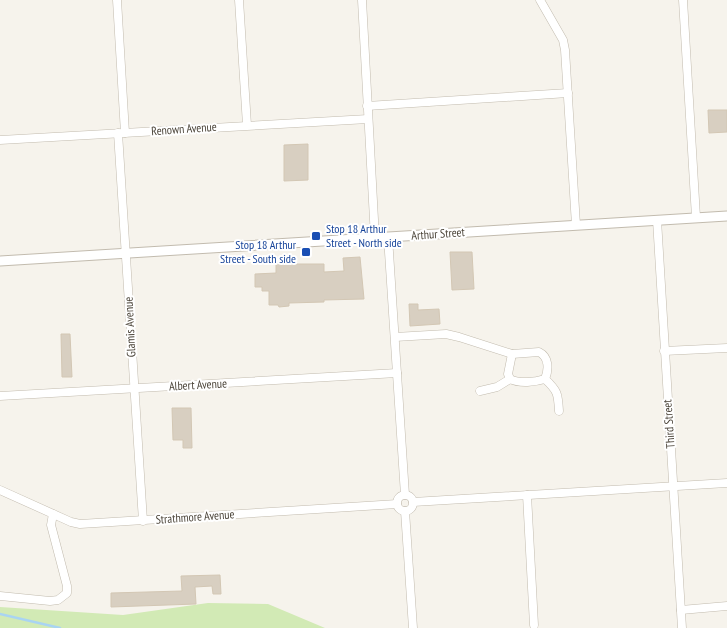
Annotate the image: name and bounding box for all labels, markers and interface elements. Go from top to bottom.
street label: Renown Avenue [151,119,217,138]
place label: Stop 18 Arthur Street - North side [326,221,402,250]
street label: Arthur Street [411,224,466,243]
marker: Stop 18 Arthur Street - North side [310,230,322,242]
place label: Stop 18 Arthur Street - South side [220,237,297,266]
marker: Stop 18 Arthur Street - South side [300,246,312,258]
street label: Glamis Avenue [120,296,139,358]
street label: Albert Avenue [169,375,227,394]
street label: Third Street [659,398,678,449]
street label: Strathmore Avenue [155,506,235,527]

